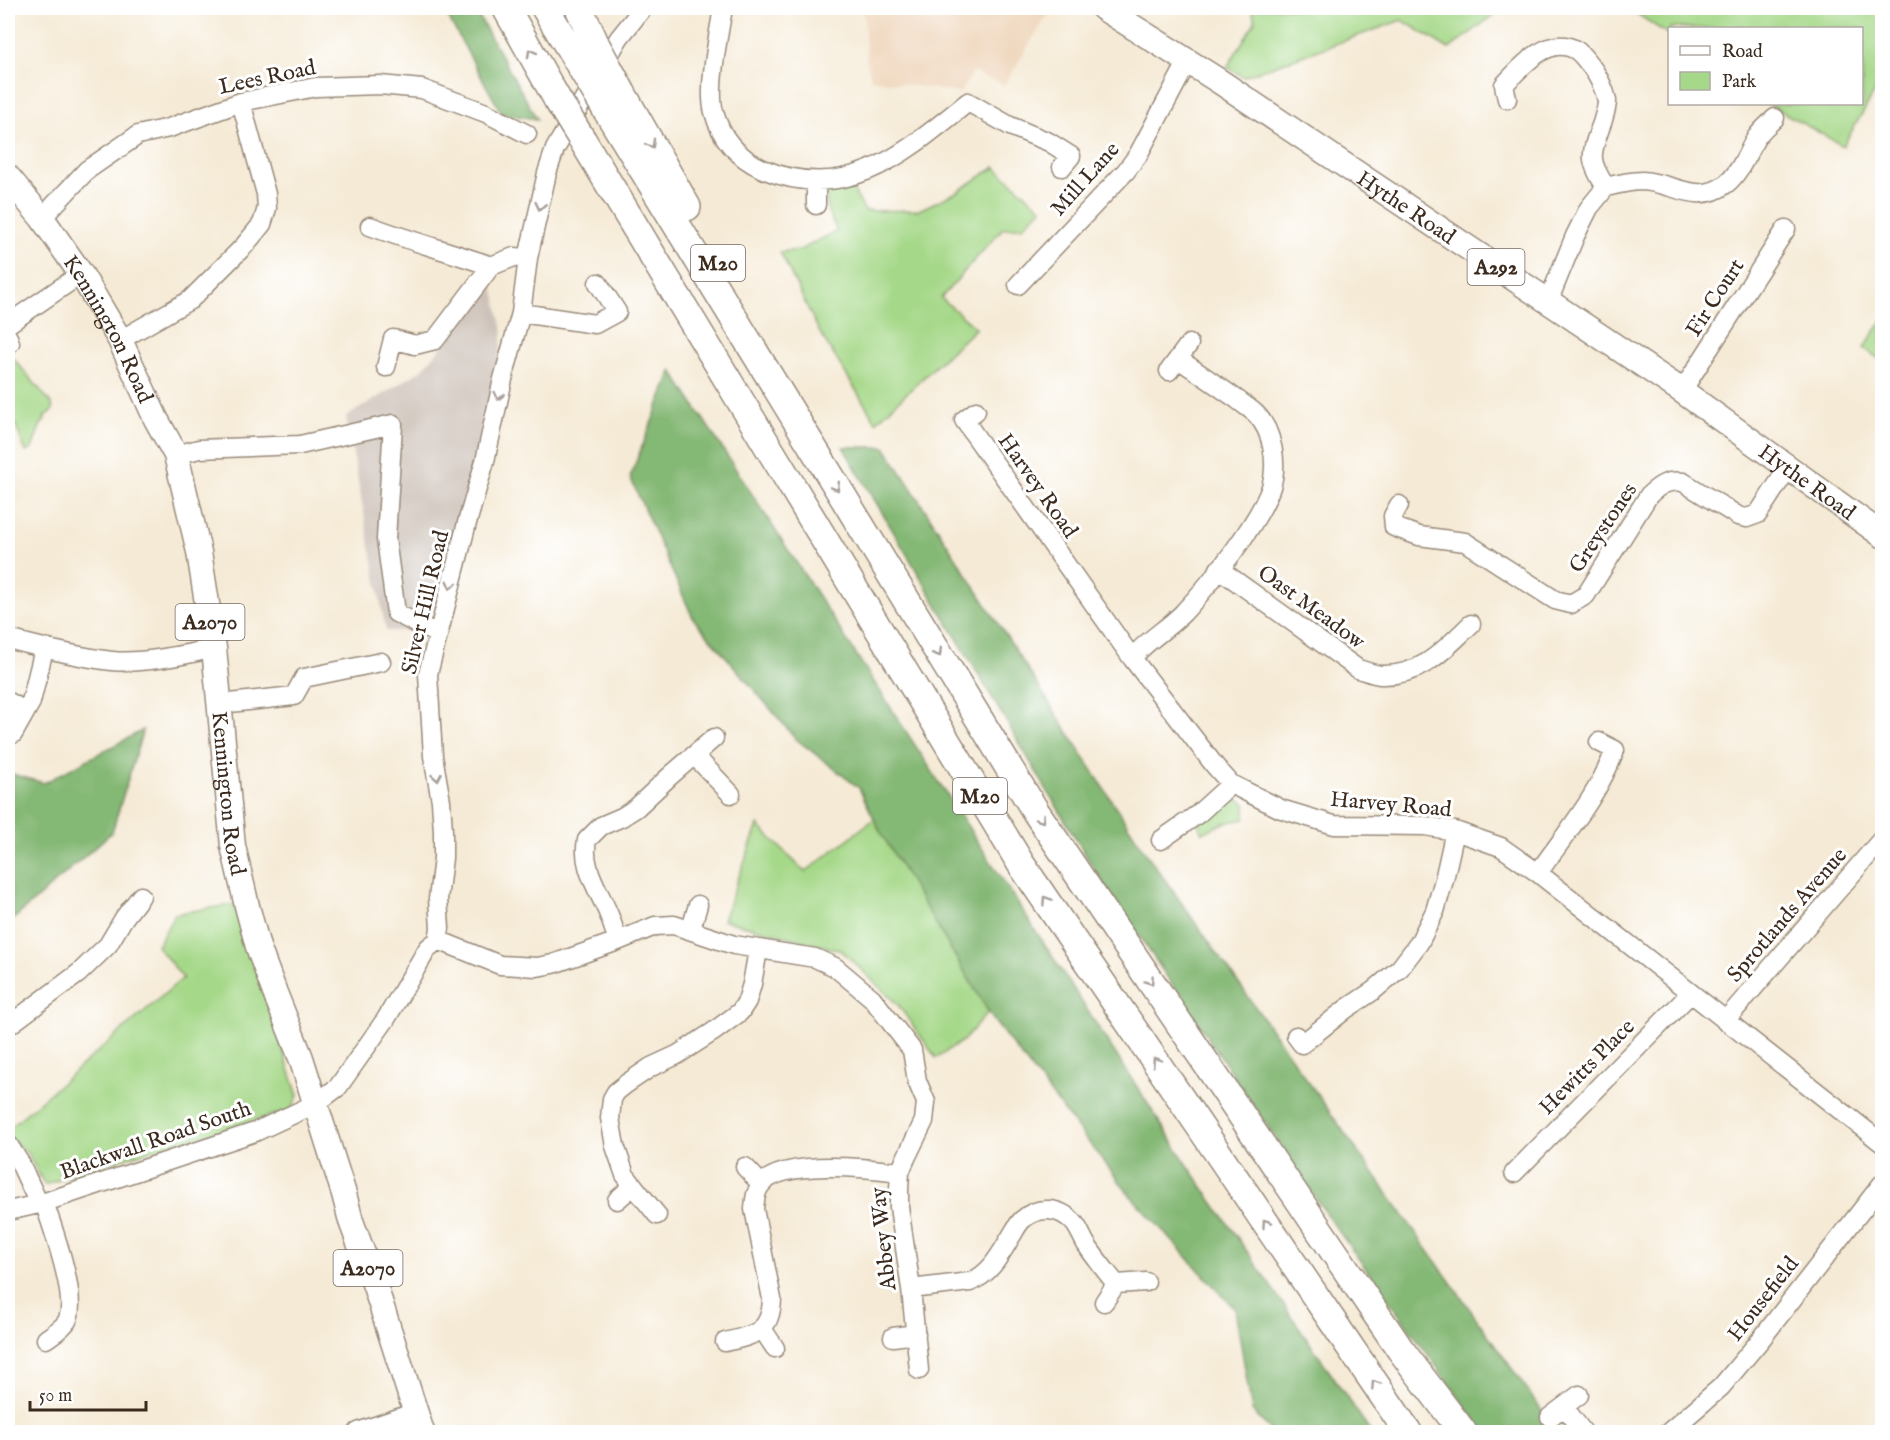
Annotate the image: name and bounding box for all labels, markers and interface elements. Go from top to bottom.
legend [1668,27,1863,105]
text: Road [1722,41,1763,64]
one-way arrow [527,49,538,59]
street label: Lees Road [216,54,319,102]
text: Park [1722,71,1757,94]
street label: Mill Lane [1045,136,1126,222]
one-way arrow [644,138,655,148]
street label: Hythe Road [1351,165,1461,252]
one-way arrow [534,200,547,210]
road number: M20 [691,245,745,281]
road number: A292 [1468,249,1524,285]
street label: Kennington Road [56,250,159,408]
street label: Fir Court [1680,253,1751,342]
one-way arrow [493,391,506,401]
street label: Harvey Road [991,428,1084,544]
street label: Hythe Road [1752,439,1861,528]
street label: Greystones [1563,478,1644,579]
one-way arrow [829,481,841,491]
street label: Silver Hill Road [396,527,456,677]
street label: Oast Meadow [1252,559,1370,656]
one-way arrow [446,579,458,590]
road number: A2070 [176,604,244,640]
one-way arrow [931,647,942,658]
street label: Kennington Road [204,710,251,879]
one-way arrow [430,772,442,781]
road number: M20 [953,778,1007,814]
street label: Harvey Road [1329,786,1453,824]
one-way arrow [1034,813,1045,824]
street label: Sprotlands Avenue [1721,842,1854,988]
one-way arrow [1042,896,1053,907]
one-way arrow [1143,974,1154,985]
street label: Hewitts Place [1534,1014,1641,1121]
one-way arrow [1152,1057,1163,1068]
street label: Blackwall Road South [56,1095,255,1187]
street label: Abbey Way [865,1186,903,1293]
one-way arrow [1262,1218,1273,1229]
road number: A2070 [334,1250,403,1286]
street label: Housefield [1722,1251,1806,1347]
scale bar [30,1374,146,1412]
one-way arrow [1372,1379,1383,1390]
text: 50 m [39,1385,72,1408]

